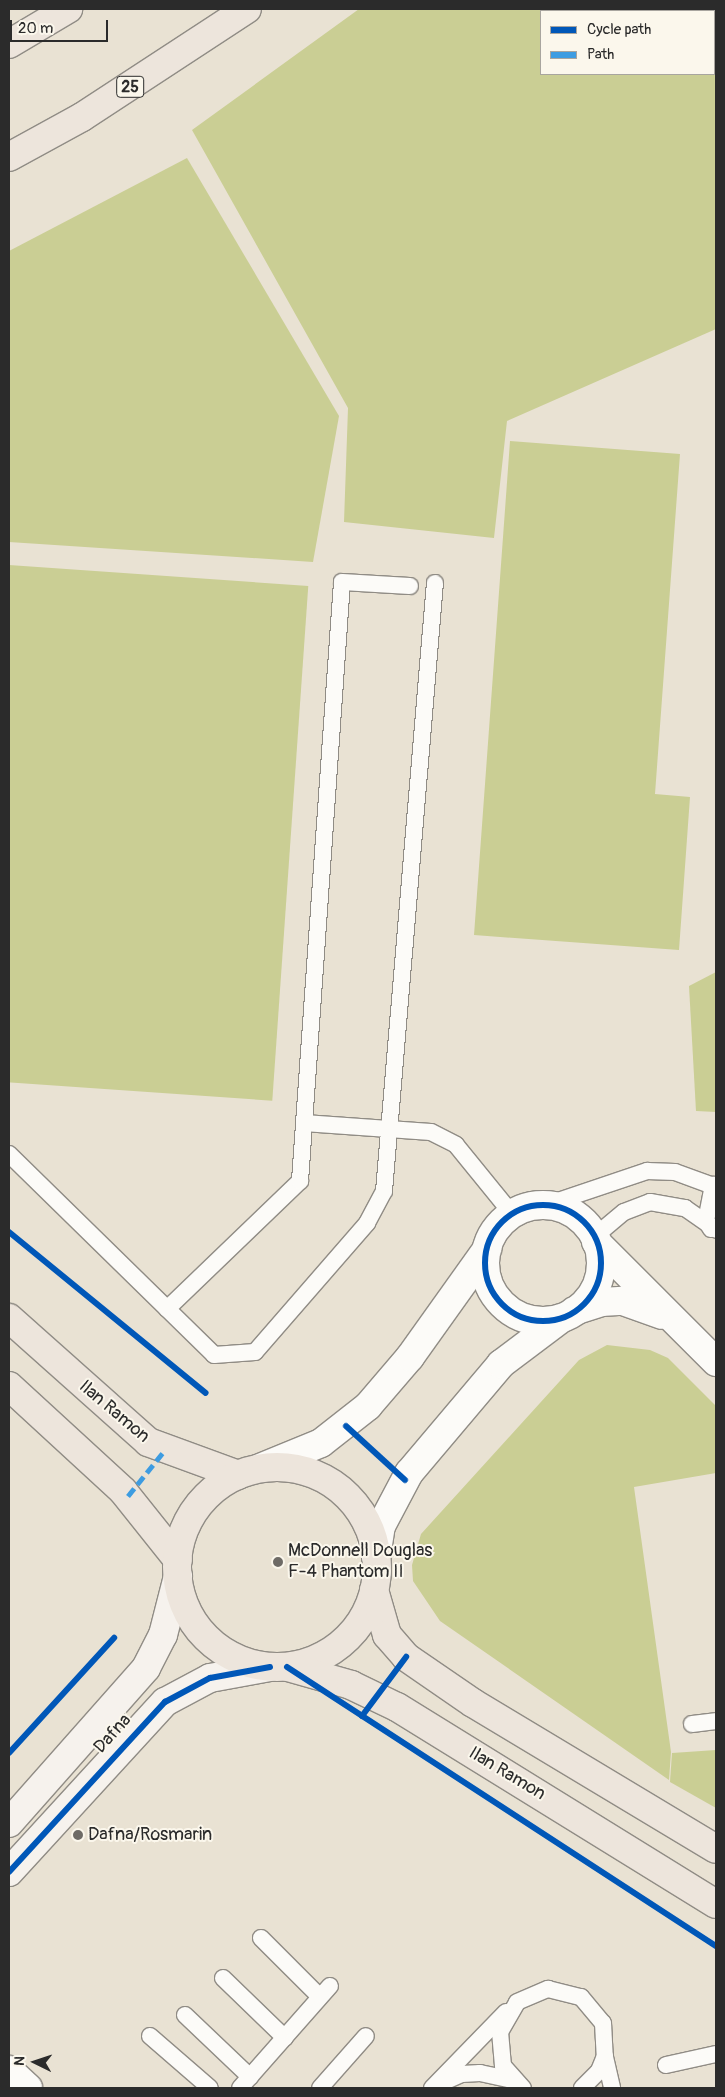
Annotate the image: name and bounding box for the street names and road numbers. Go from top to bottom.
road number: 25 [115,74,145,100]
street label: Ilan Ramon [74,1376,154,1448]
street label: Dafna [90,1710,136,1758]
street label: Ilan Ramon [465,1743,549,1805]

